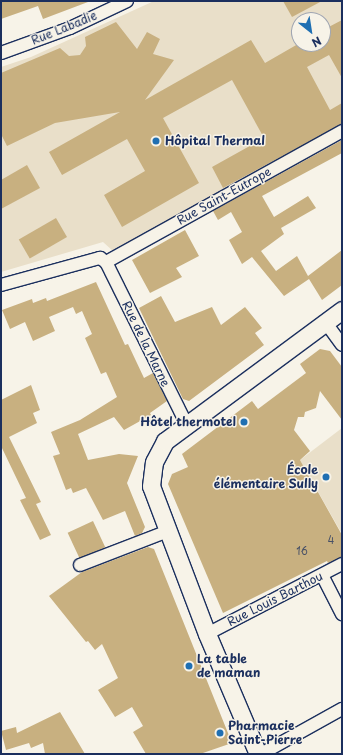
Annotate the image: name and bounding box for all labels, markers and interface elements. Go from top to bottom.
street label: Rue Labadie [29,8,99,48]
north arrow [291,12,331,52]
text: N [309,32,325,52]
place label: Hôpital Thermal [165,134,265,148]
marker: Hôpital Thermal [150,135,162,147]
street label: Rue Saint-Eutrope [174,164,274,228]
street label: Rue de la Marne [119,298,173,390]
place label: Hôtel thermotel [140,415,236,429]
marker: Hôtel thermotel [239,417,249,427]
place label: École élémentaire Sully [213,463,318,491]
marker: École élémentaire Sully [321,472,331,482]
house number: 4 [328,534,334,546]
house number: 16 [296,545,308,557]
street label: Rue Louis Barthou [224,568,326,630]
place label: La table de maman [197,652,261,680]
marker: La table de maman [184,661,194,671]
place label: Pharmacie Saint-Pierre [228,719,302,747]
marker: Pharmacie Saint-Pierre [215,728,225,738]

